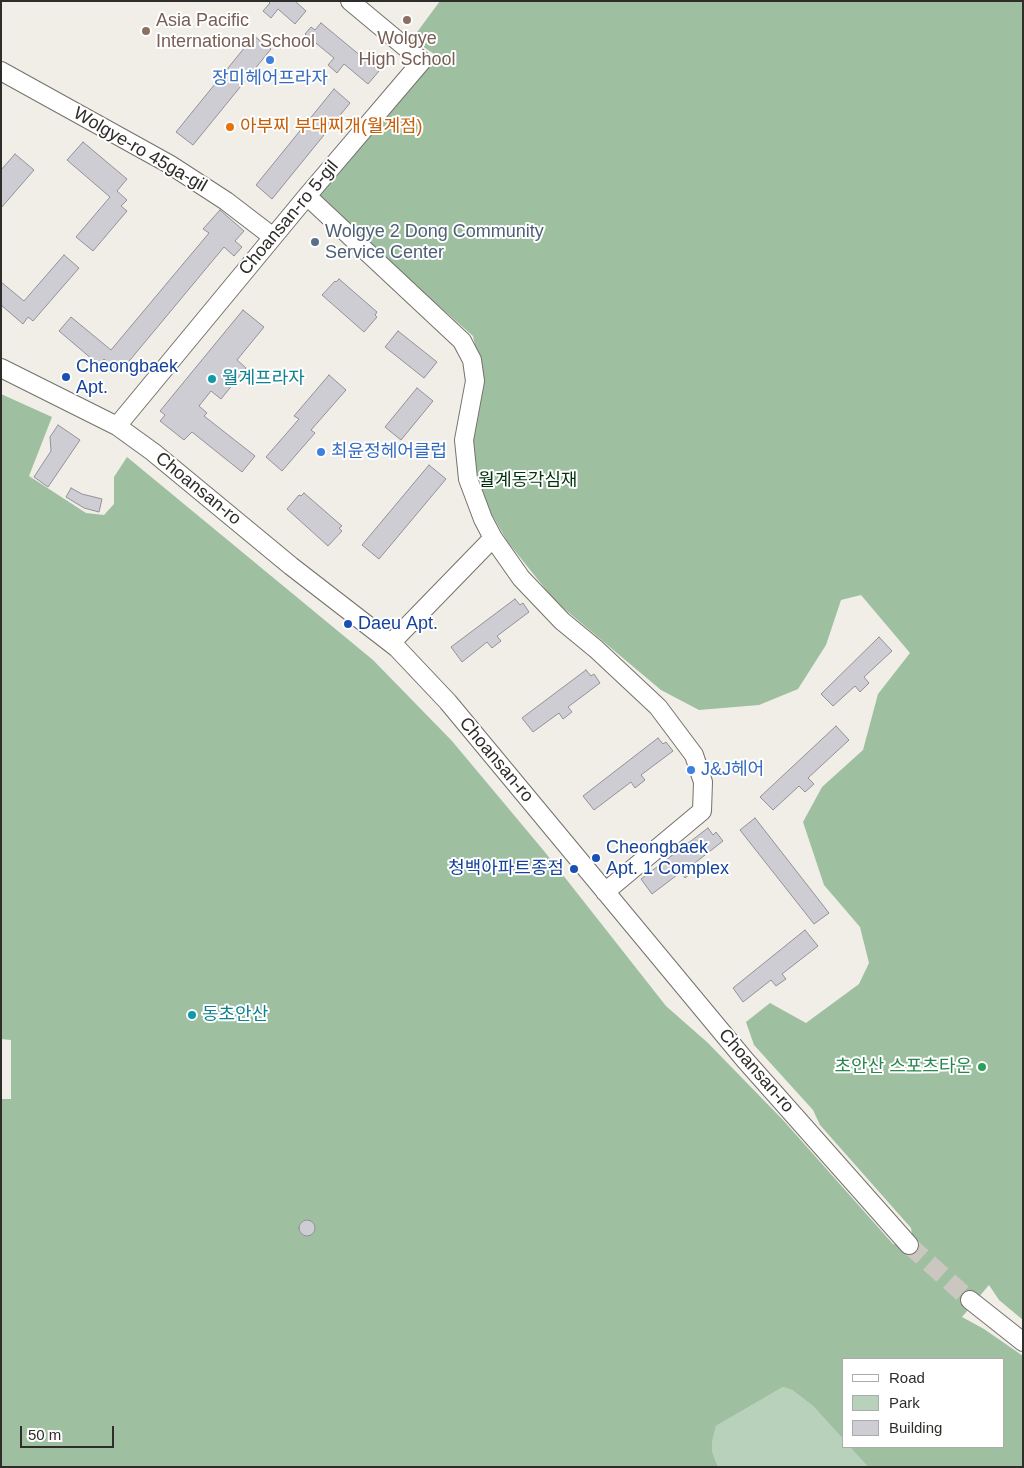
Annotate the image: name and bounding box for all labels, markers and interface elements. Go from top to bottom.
place label: Asia Pacific International School [156,10,315,52]
marker: Wolgye High School [401,14,413,26]
marker: Asia Pacific International School [140,25,152,37]
place label: Wolgye High School [358,28,456,70]
marker: 장미헤어프라자 [264,54,276,66]
place label: 장미헤어프라자 [212,68,328,90]
street label: Wolgye-ro 45ga-gil [69,103,211,197]
place label: 아부찌 부대찌개(월계점) [240,116,423,138]
marker: 아부찌 부대찌개(월계점) [224,121,236,133]
street label: Choansan-ro 5-gil [235,156,343,280]
place label: Wolgye 2 Dong Community Service Center [325,221,544,264]
marker: Wolgye 2 Dong Community Service Center [309,236,321,248]
place label: Cheongbaek Apt. [76,356,178,398]
place label: 월계프라자 [222,368,305,390]
marker: Cheongbaek Apt. [60,371,72,383]
marker: 월계프라자 [206,373,218,385]
place label: 최윤정헤어클럽 [331,441,447,463]
marker: 최윤정헤어클럽 [315,446,327,458]
street label: Choansan-ro [151,448,245,530]
park label: 월계동각심재 [478,470,578,492]
place label: Daeu Apt. [358,613,438,635]
marker: Daeu Apt. [342,618,354,630]
street label: Choansan-ro [454,713,538,807]
place label: J&J헤어 [701,759,764,781]
marker: J&J헤어 [685,764,697,776]
place label: Cheongbaek Apt. 1 Complex [606,837,729,880]
marker: Cheongbaek Apt. 1 Complex [590,852,602,864]
place label: 청백아파트종점 [448,858,564,880]
marker: 청백아파트종점 [568,863,580,875]
place label: 동초안산 [202,1004,268,1026]
marker: 동초안산 [186,1009,198,1021]
street label: Choansan-ro [714,1025,798,1117]
place label: 초안산 스포츠타운 [835,1056,972,1078]
marker: 초안산 스포츠타운 [976,1061,988,1073]
legend [842,1358,1004,1448]
text: Road [889,1369,925,1386]
text: Park [889,1394,920,1411]
scale bar [22,1416,116,1448]
text: Building [889,1419,942,1436]
text: 50 m [28,1426,61,1443]

